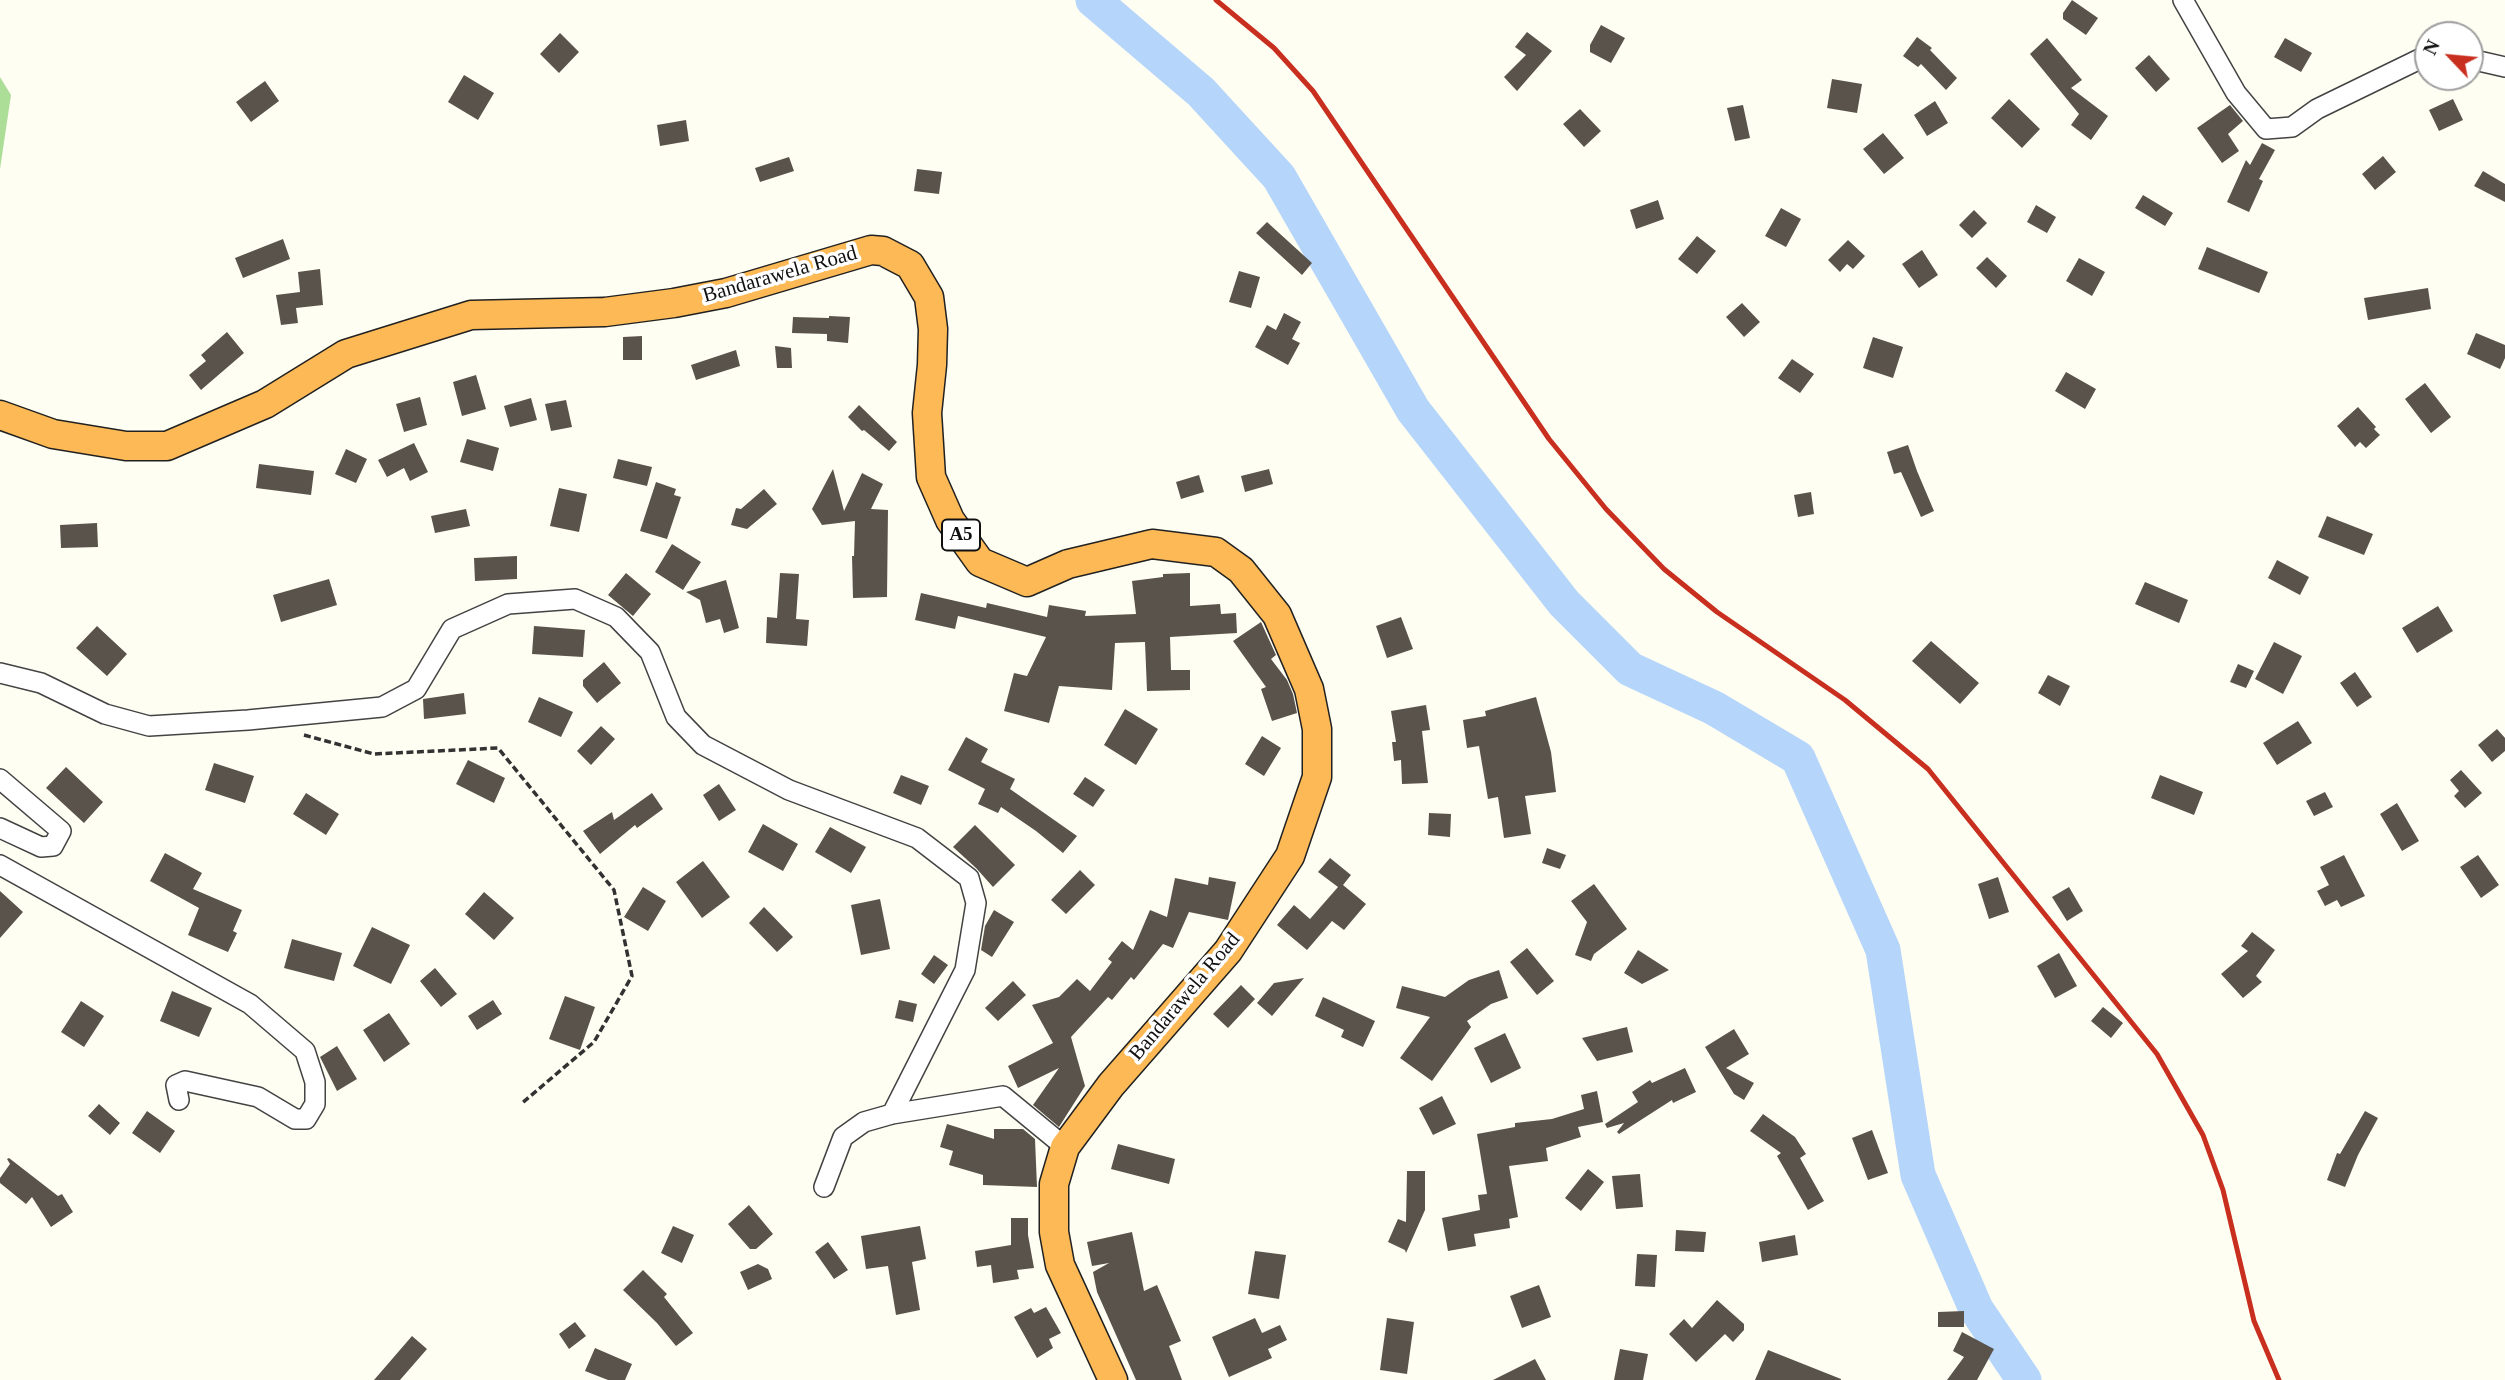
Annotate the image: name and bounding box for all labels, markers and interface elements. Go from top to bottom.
north arrow [2414,21,2484,91]
text: N [2419,37,2444,58]
street label: Bandarawela Road [700,241,860,309]
road number: A5 [942,520,980,550]
street label: Bandarawela Road [1124,928,1246,1066]

